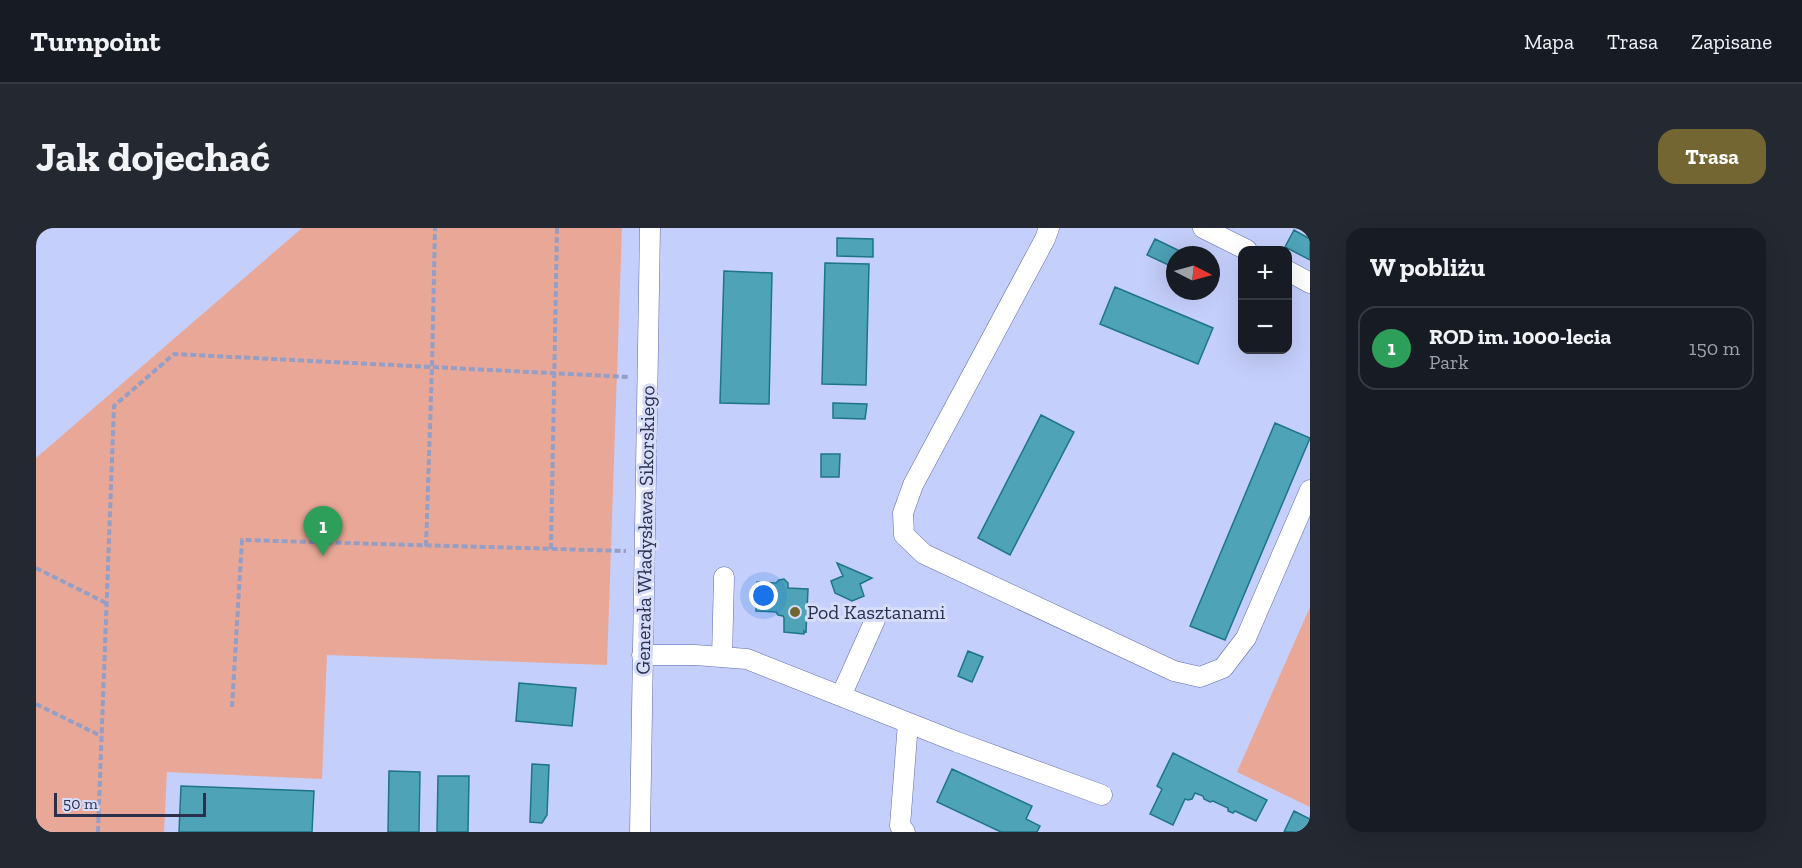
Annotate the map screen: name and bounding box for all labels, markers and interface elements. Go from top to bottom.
text: Turnpoint [30,25,160,58]
text: Mapa [1524,29,1574,54]
text: Trasa [1607,29,1658,54]
text: Zapisane [1691,29,1772,54]
button: Trasa [1658,129,1766,184]
text: Jak dojechać [36,131,270,182]
north arrow [1166,246,1220,300]
map controls [1238,246,1292,354]
button: + [1238,246,1292,300]
text: W pobliżu [1370,251,1485,283]
button: − [1238,300,1292,354]
text: ROD im. 1000-lecia [1429,323,1611,350]
text: 1 [1387,336,1396,360]
text: 150 m [1689,336,1740,360]
text: Park [1429,350,1469,374]
street label: Generała Władysława Sikorskiego [630,385,660,675]
pin: 1 [304,506,342,556]
your location [749,581,778,610]
place label: Pod Kasztanami [807,600,946,624]
marker: Pod Kasztanami [788,605,802,619]
scale bar [54,790,206,818]
text: 50 m [63,794,98,813]

